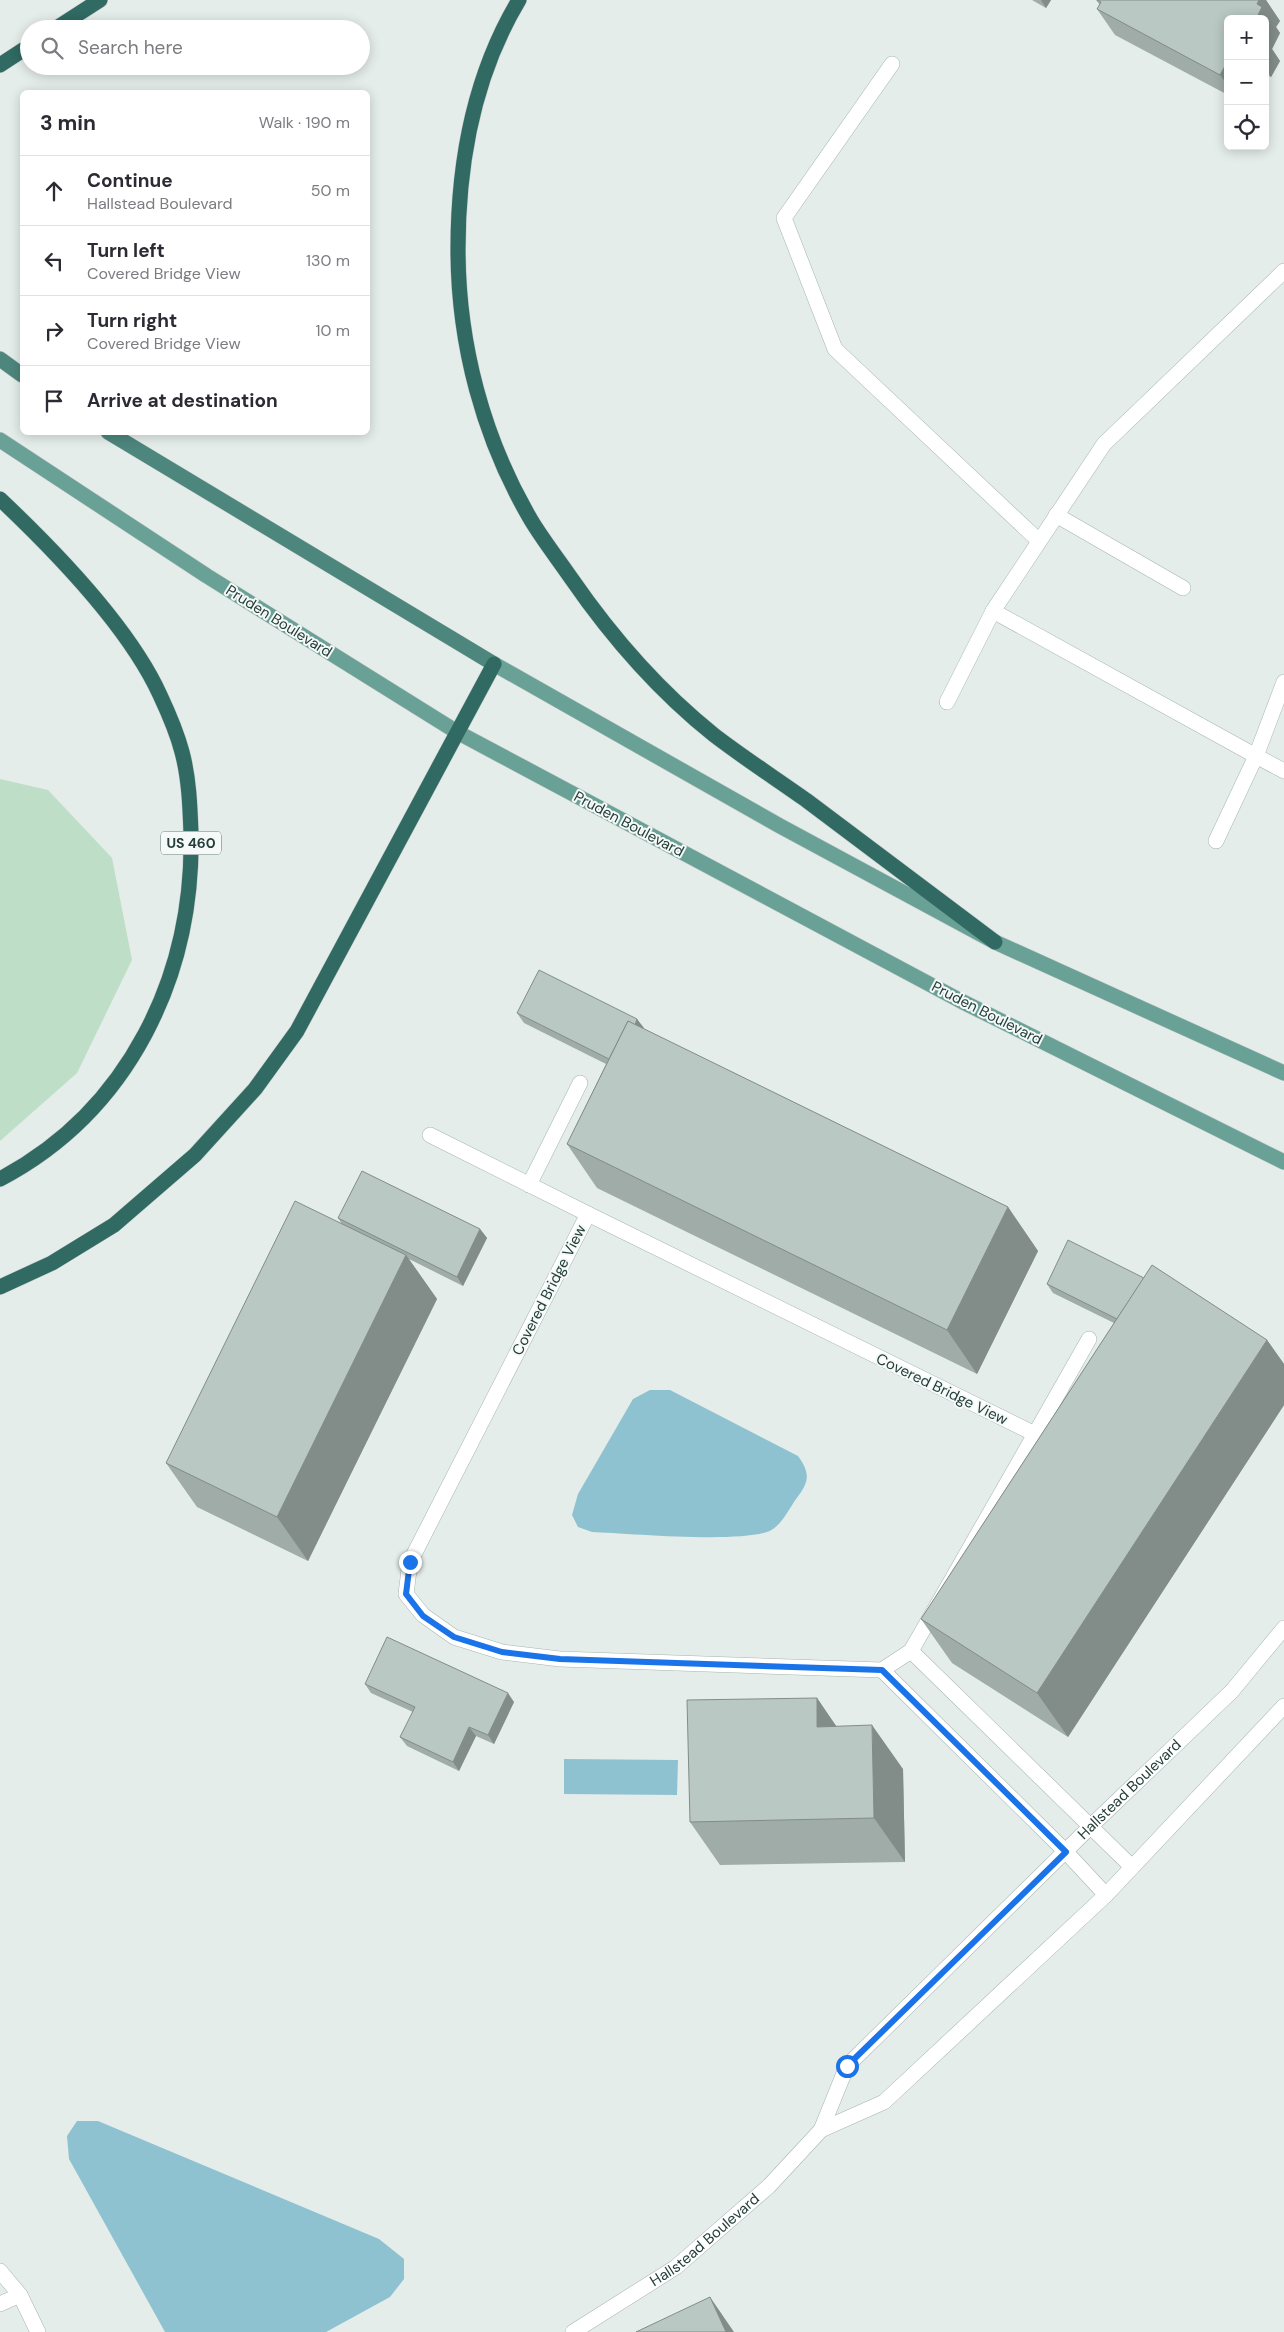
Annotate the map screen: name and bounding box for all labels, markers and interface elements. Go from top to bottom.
map controls [1224,15,1269,150]
button: + [1224,15,1269,60]
search box [20,20,370,75]
icon: search [38,34,66,62]
text: Search here [78,35,183,60]
button: − [1224,60,1269,105]
button: locate [1224,105,1269,150]
text: 3 min [40,109,96,137]
text: Walk · 190 m [259,112,350,133]
text: Continue [87,168,173,193]
icon: ahead [40,177,68,205]
text: 50 m [311,180,350,201]
text: Hallstead Boulevard [87,193,233,214]
text: Turn left [87,238,165,263]
icon: left [40,247,68,275]
text: 130 m [306,250,350,271]
text: Covered Bridge View [87,263,241,284]
text: Turn right [87,308,177,333]
icon: right [40,317,68,345]
text: 10 m [316,320,350,341]
text: Covered Bridge View [87,333,241,354]
icon: arrive [40,387,68,415]
text: Arrive at destination [87,388,278,413]
street label: Pruden Boulevard [222,580,336,662]
street label: Pruden Boulevard [571,787,687,861]
road number: US 460 [161,831,221,854]
street label: Pruden Boulevard [928,976,1046,1050]
street label: Covered Bridge View [507,1221,591,1359]
street label: Covered Bridge View [873,1348,1012,1430]
route end [399,1551,422,1574]
street label: Hallstead Boulevard [1073,1735,1186,1844]
route start [836,2055,859,2078]
street label: Hallstead Boulevard [646,2189,764,2291]

